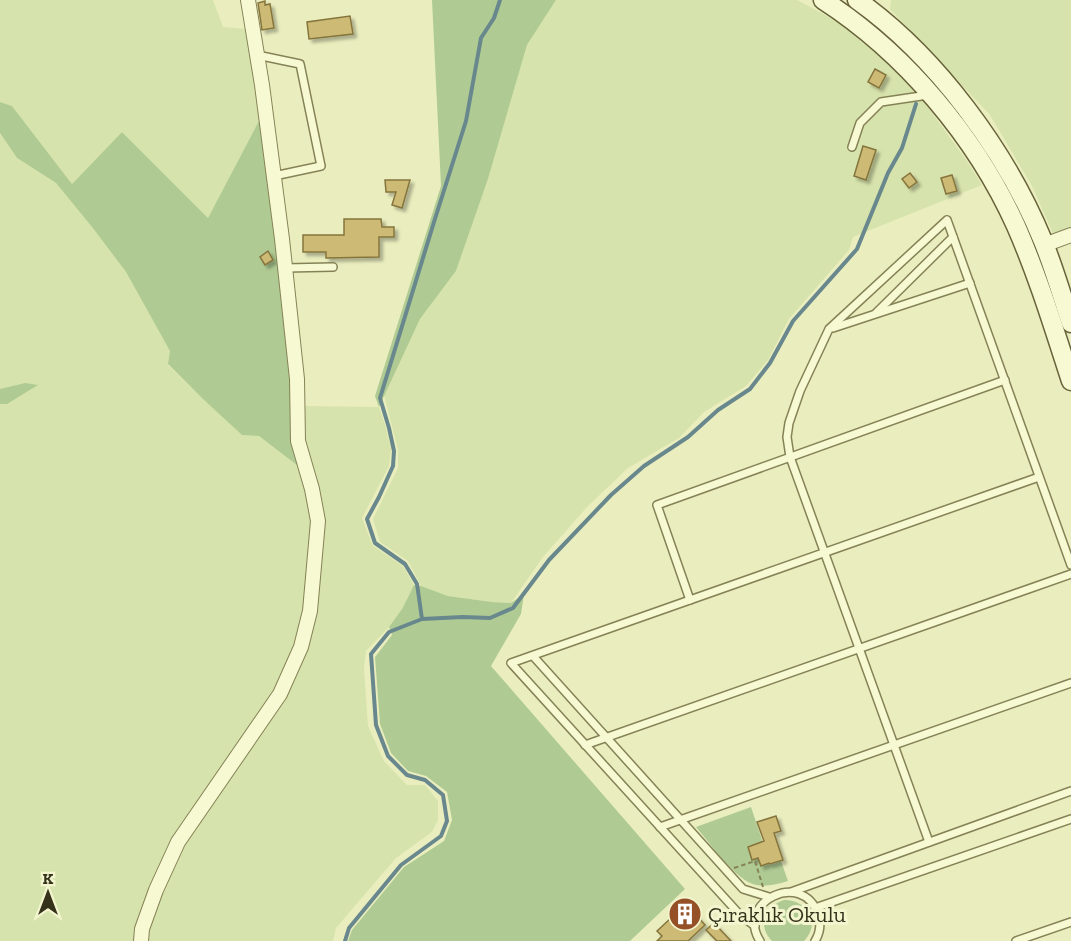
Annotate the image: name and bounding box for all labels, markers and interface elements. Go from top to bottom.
north arrow [18,863,78,923]
text: K [43,869,54,888]
building icon: Çıraklık Okulu [667,896,703,932]
place label: Çıraklık Okulu [708,901,847,928]

